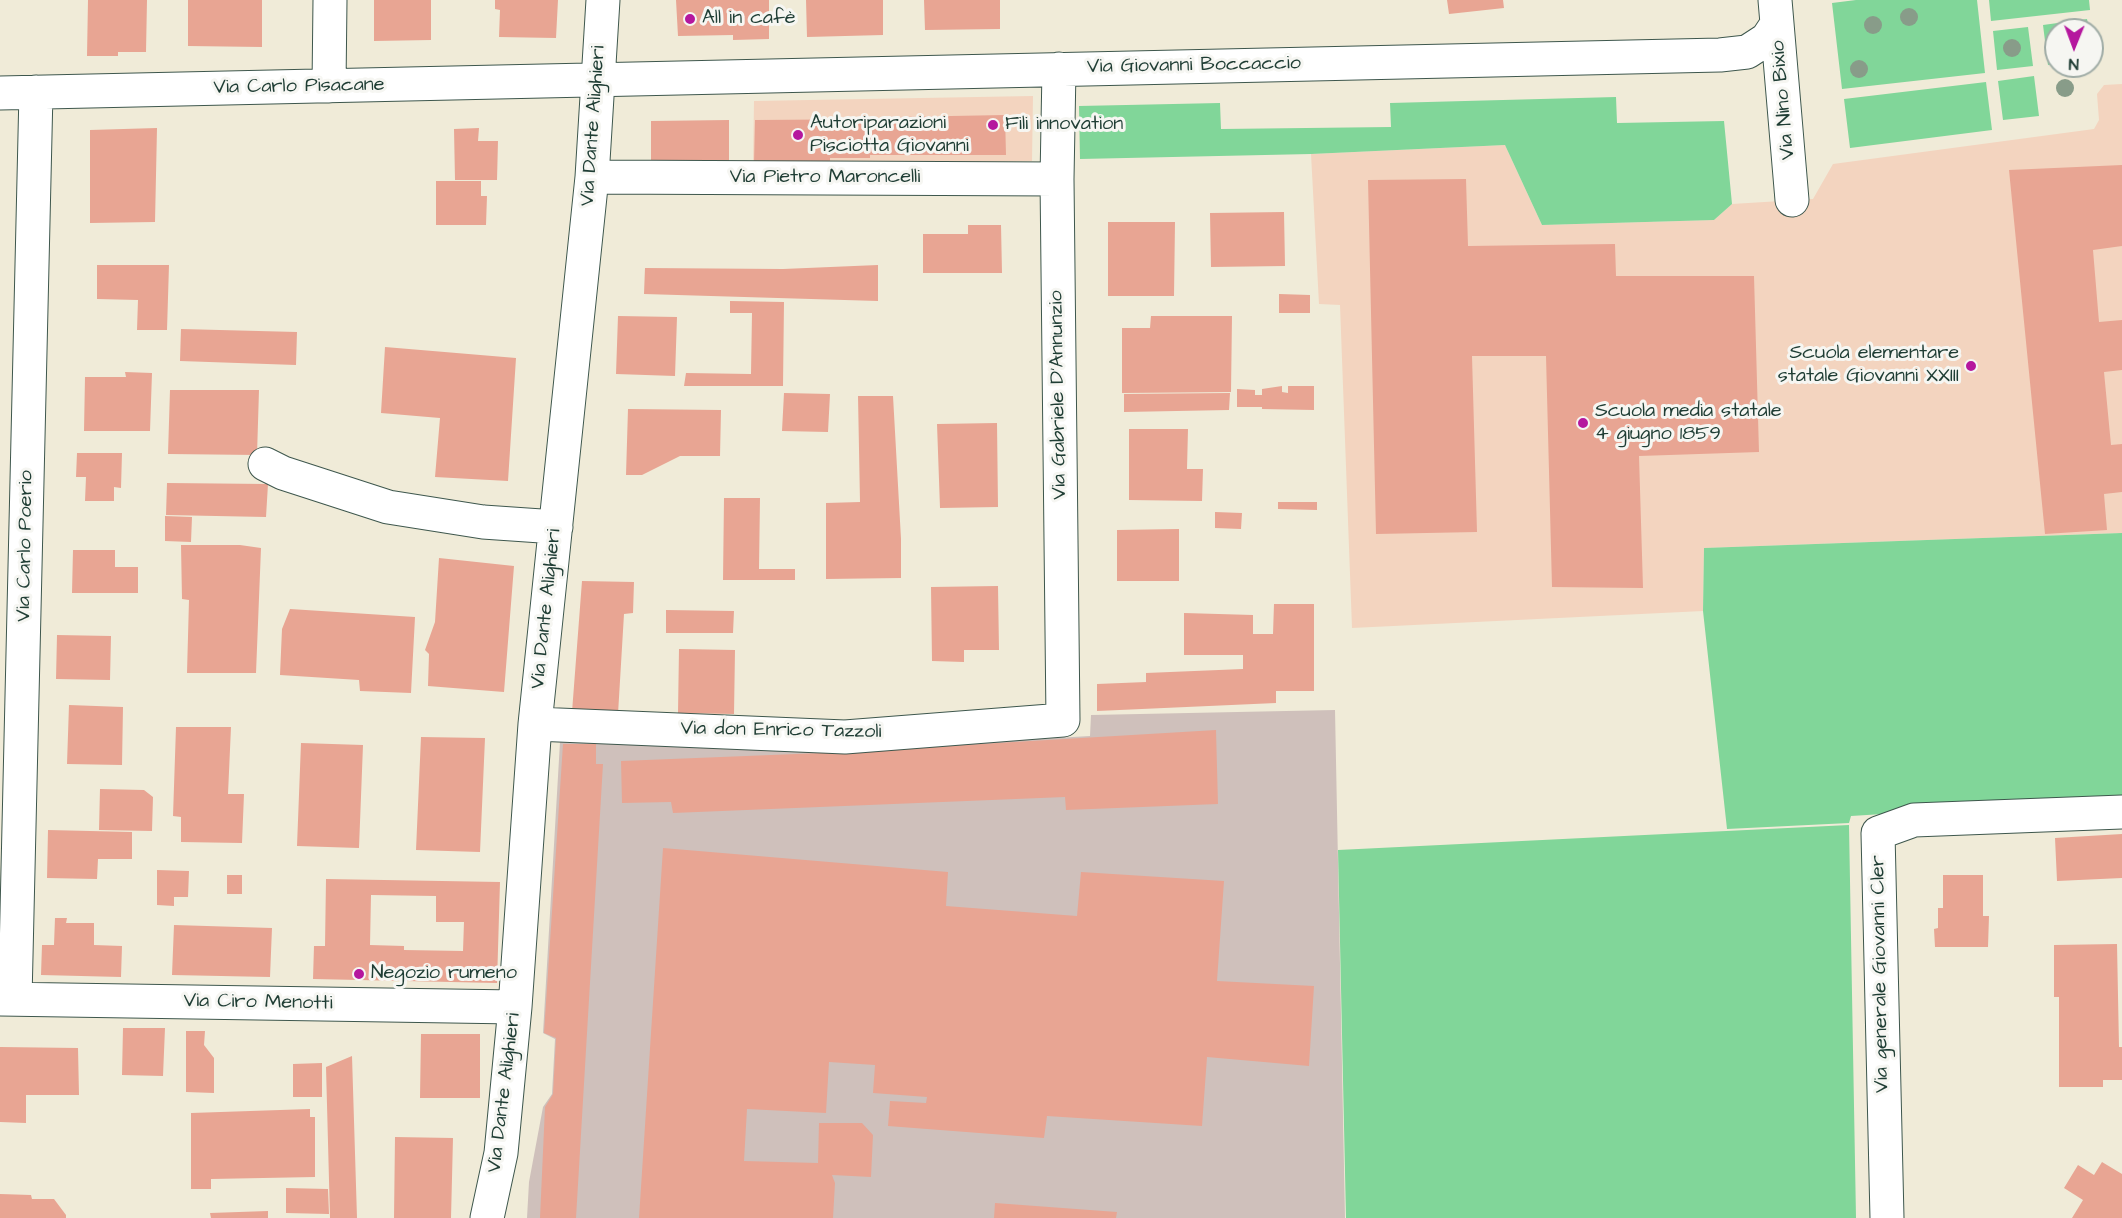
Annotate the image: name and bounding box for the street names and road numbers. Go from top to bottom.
street label: Via Nino Bixio [1767,39,1801,161]
street label: Via Dante Alighieri [576,45,612,207]
street label: Via Giovanni Boccaccio [1087,52,1301,80]
street label: Via Carlo Pisacane [213,74,385,100]
street label: Via Pietro Maroncelli [730,166,920,190]
street label: Via Gabriele D'Annunzio [1045,290,1073,500]
street label: Via Carlo Poerio [13,470,39,622]
street label: Via Dante Alighieri [527,528,567,690]
street label: Via don Enrico Tazzoli [680,717,882,745]
street label: Via generale Giovanni Cler [1867,855,1895,1093]
street label: Via Ciro Menotti [183,990,333,1016]
street label: Via Dante Alighieri [483,1012,527,1174]

